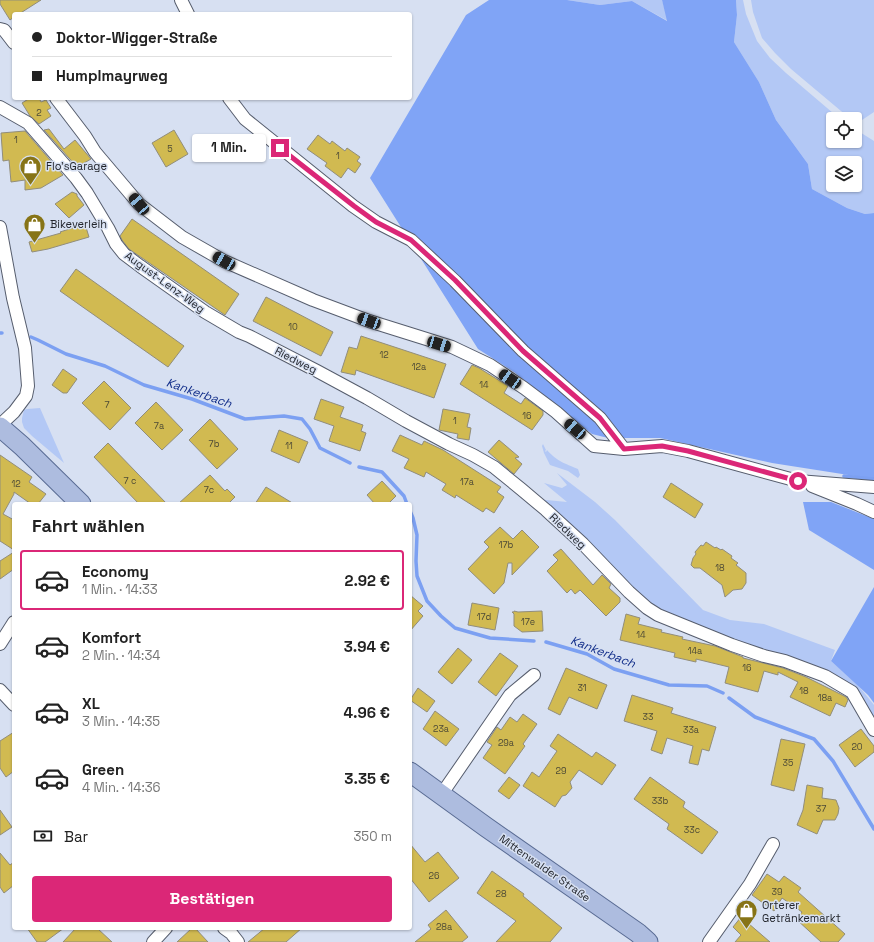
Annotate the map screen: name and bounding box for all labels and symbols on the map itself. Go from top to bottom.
house number: 2 [36,107,42,119]
house number: 1 [14,134,18,146]
callout: 1 Min. [192,134,266,162]
route end [271,139,289,157]
house number: 5 [167,143,173,155]
house number: 1 [336,150,340,162]
shop icon: Flo'sGarage [17,153,43,186]
place label: Flo'sGarage [46,159,107,173]
car [127,191,151,217]
shop icon: Bikeverleih [21,211,47,244]
place label: Bikeverleih [50,217,107,231]
street label: August-Lenz-Weg [122,248,208,316]
car [211,250,237,272]
car [356,311,382,331]
house number: 10 [288,321,298,333]
car [426,335,452,353]
street label: Riedweg [273,343,319,377]
house number: 12 [379,349,389,361]
house number: 12a [412,361,426,373]
car [497,367,523,391]
water label: Kankerbach [164,374,235,412]
house number: 14 [479,379,489,391]
house number: 7 [104,399,110,411]
house number: 16 [522,410,532,422]
house number: 1 [453,415,457,427]
car [562,417,588,441]
house number: 7a [154,420,164,432]
house number: 7b [209,438,220,450]
house number: 11 [285,440,293,452]
route start [789,472,807,490]
house number: 7 c [124,475,136,487]
house number: 17a [460,476,474,488]
house number: 12 [11,478,21,490]
house number: 7c [204,484,214,496]
street label: Riedweg [547,510,589,552]
house number: 17b [499,539,514,551]
house number: 18 [715,562,725,574]
house number: 17d [477,611,492,623]
house number: 17e [521,616,535,628]
house number: 14 [636,629,646,641]
water label: Kankerbach [568,632,638,672]
house number: 14a [688,645,702,657]
house number: 16 [742,662,752,674]
house number: 31 [577,682,587,694]
house number: 18 [799,685,809,697]
house number: 18a [818,692,832,704]
house number: 33 [643,711,653,723]
house number: 23a [433,723,449,735]
house number: 33a [683,724,699,736]
house number: 29a [498,737,514,749]
house number: 20 [851,741,863,753]
house number: 35 [783,757,793,769]
house number: 29 [556,765,566,777]
house number: 33b [652,795,669,807]
house number: 37 [816,803,826,815]
house number: 33c [684,824,700,836]
street label: Mittenwalder Straße [497,831,593,905]
house number: 26 [429,870,440,882]
house number: 39 [772,886,782,898]
house number: 28 [495,888,507,900]
shop icon: Orterer Getränkemarkt [734,898,760,931]
place label: Orterer Getränkemarkt [762,898,841,925]
house number: 28a [436,921,452,933]

